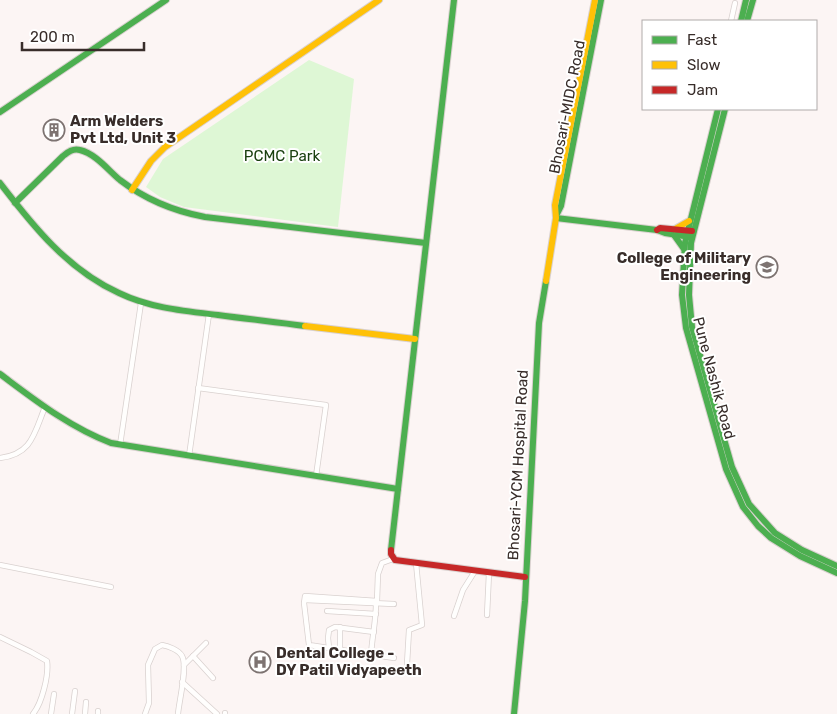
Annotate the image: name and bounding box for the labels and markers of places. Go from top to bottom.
place label: Arm Welders Pvt Ltd, Unit 3 [70,112,176,147]
building icon: Arm Welders Pvt Ltd, Unit 3 [42,118,66,142]
place label: College of Military Engineering [617,249,751,284]
school or university icon: College of Military Engineering [755,255,779,279]
place label: Dental College - DY Patil Vidyapeeth [276,644,422,679]
hospital icon: Dental College - DY Patil Vidyapeeth [248,650,272,674]

